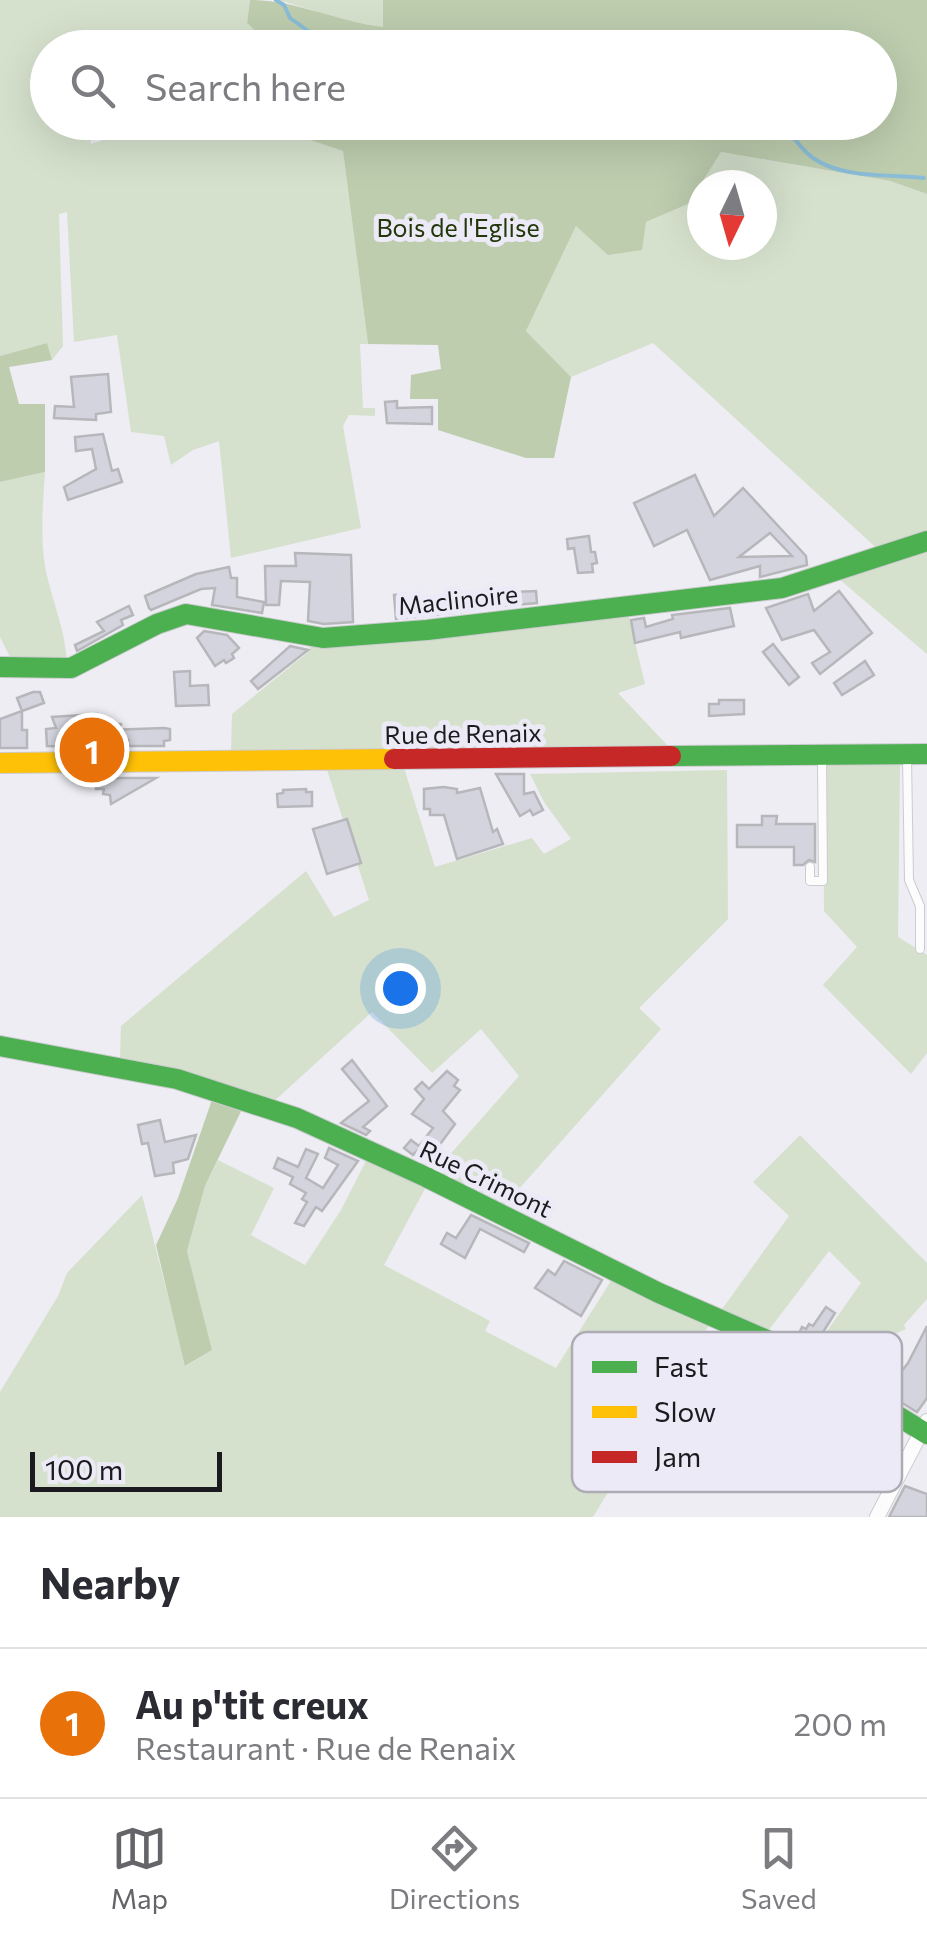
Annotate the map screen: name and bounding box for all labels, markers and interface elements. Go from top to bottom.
search box [30,30,897,140]
icon: search [65,58,120,113]
text: Search here [145,62,346,109]
north arrow [687,170,777,260]
park label: Bois de l'Eglise [376,212,540,242]
street label: Maclinoire [396,578,519,620]
pin: 1 [59,712,124,788]
street label: Rue de Renaix [384,717,542,749]
your location [375,963,426,1014]
street label: Rue Crimont [415,1133,557,1223]
legend [572,1332,902,1492]
text: Fast [654,1349,708,1383]
text: Slow [654,1394,716,1428]
text: Jam [654,1439,701,1473]
scale bar [30,1447,222,1492]
text: 100 m [45,1452,123,1486]
text: Nearby [40,1556,180,1608]
text: Au p'tit creux [135,1680,369,1727]
text: 1 [65,1703,80,1743]
text: 200 m [794,1703,887,1743]
text: Restaurant · Rue de Renaix [135,1727,516,1767]
tab: Map [110,1821,168,1915]
tab: Directions [389,1821,520,1915]
tab: Saved [741,1821,817,1915]

